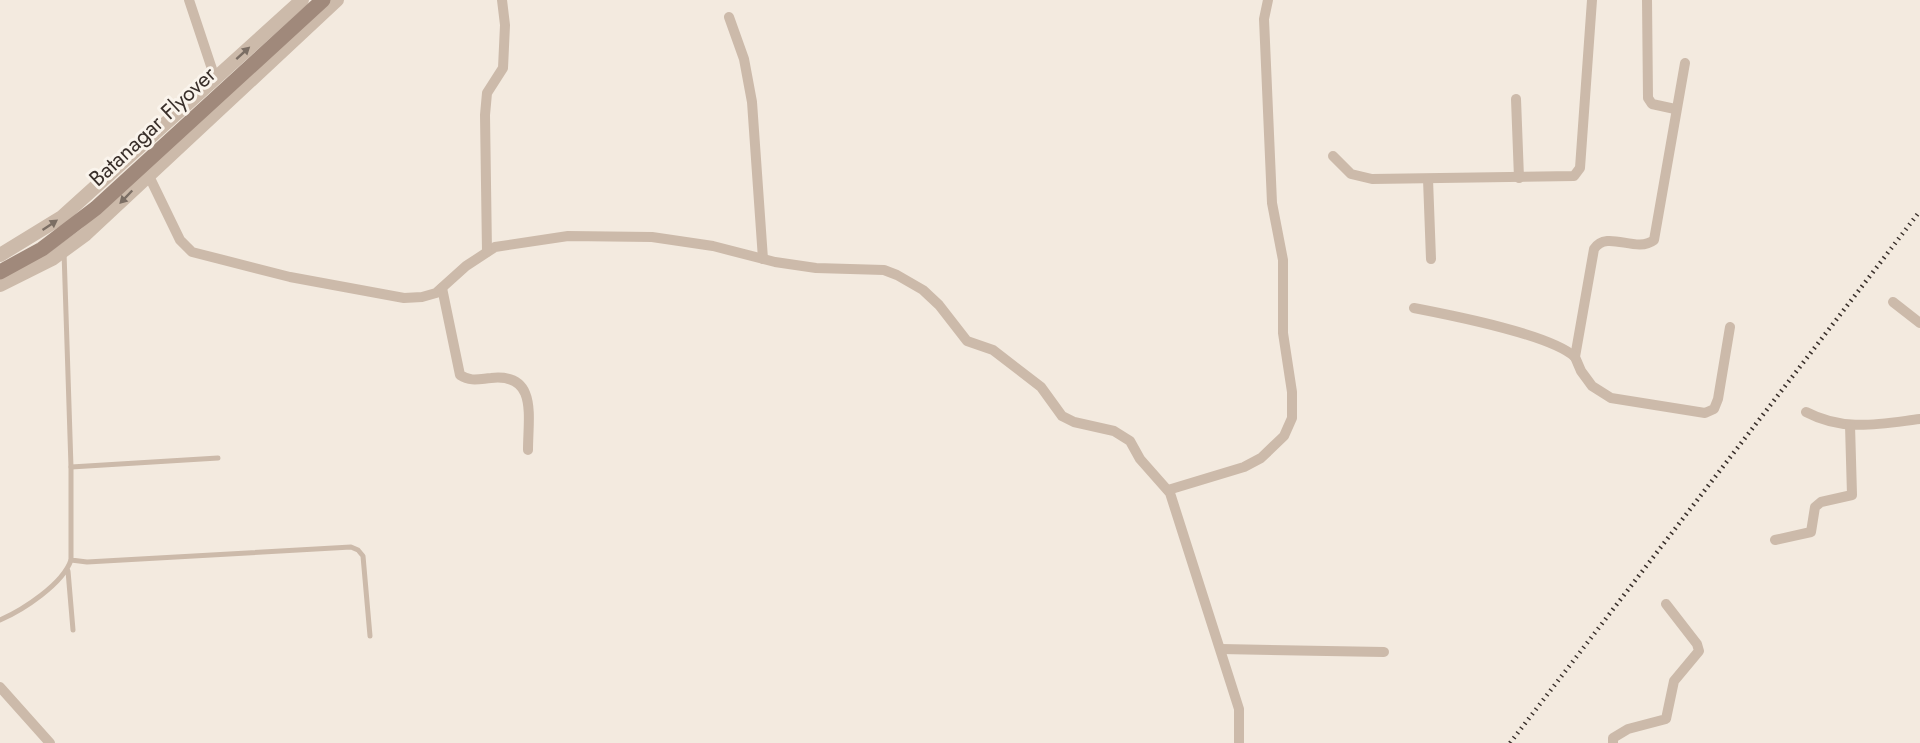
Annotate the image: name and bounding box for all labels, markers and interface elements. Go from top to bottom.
one-way arrow [235,46,250,60]
street label: Batanagar Flyover [81,58,223,193]
one-way arrow [119,190,133,204]
one-way arrow [42,220,58,231]

